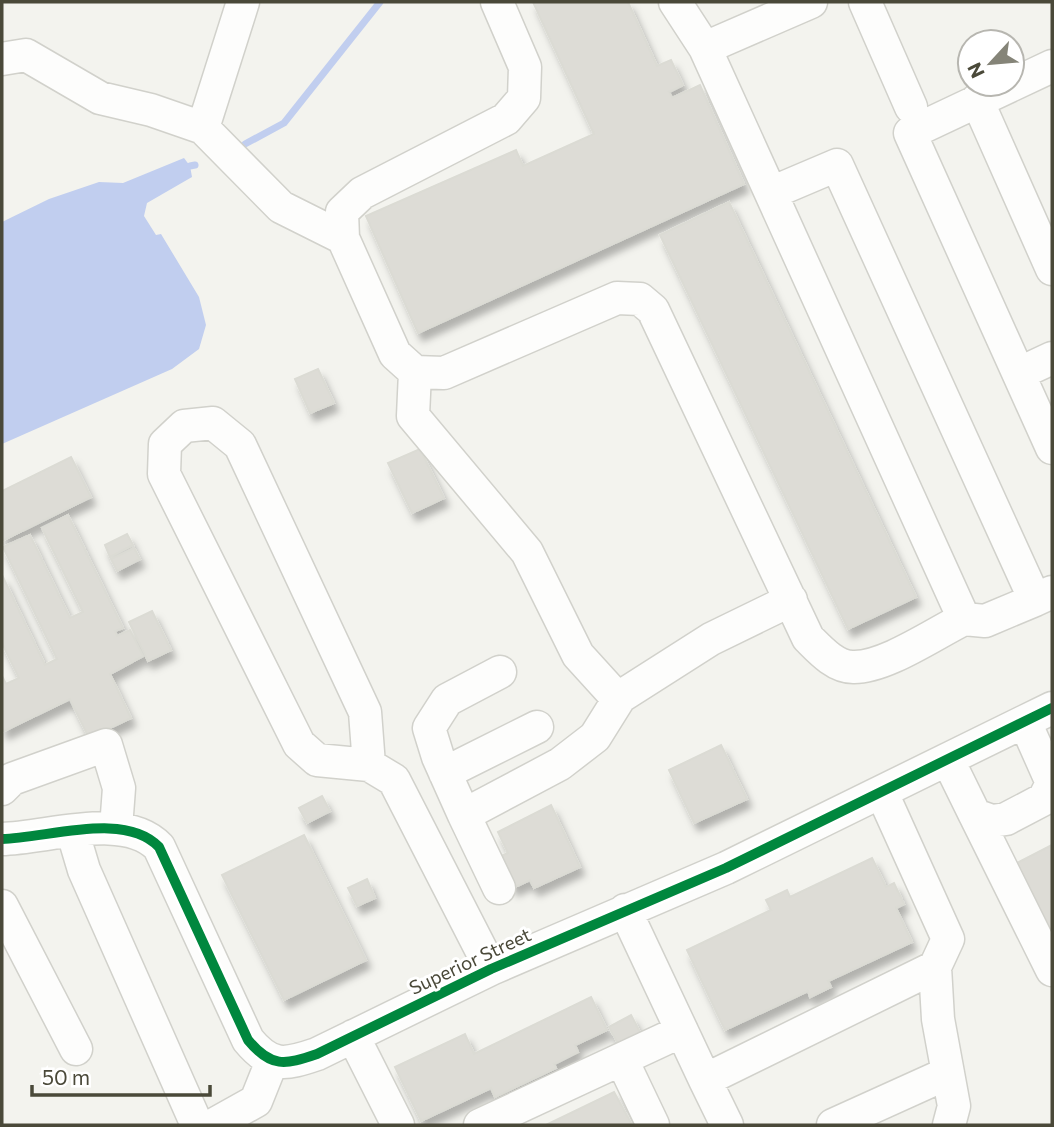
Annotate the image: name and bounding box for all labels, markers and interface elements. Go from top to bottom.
north arrow [956,28,1026,98]
text: N [962,59,989,82]
street label: Superior Street [405,922,535,999]
scale bar [32,1054,210,1098]
text: 50 m [42,1064,90,1089]

